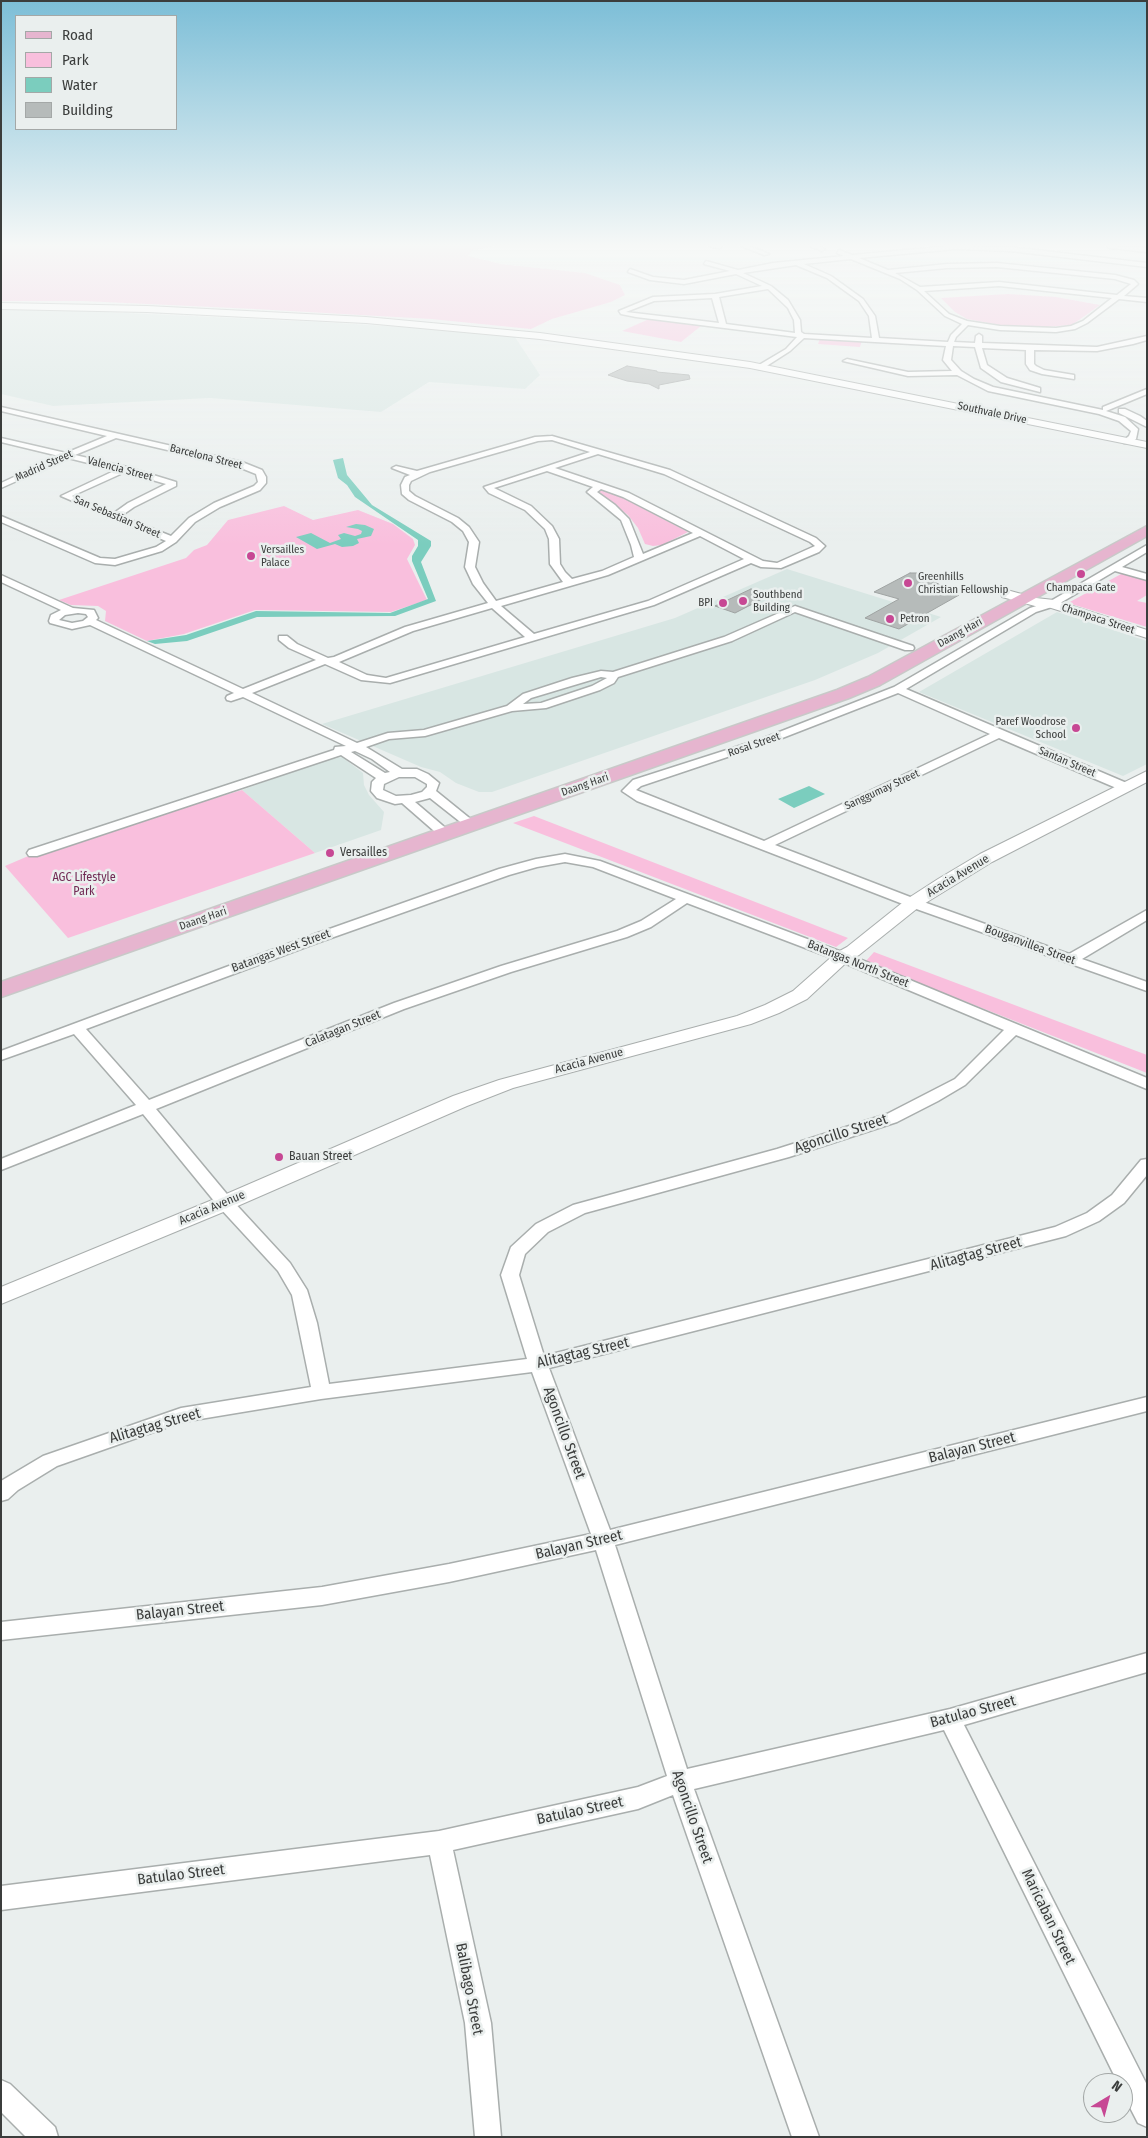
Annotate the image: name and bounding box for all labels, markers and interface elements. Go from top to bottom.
legend [15,15,178,130]
text: Road [62,26,93,44]
text: Park [62,51,89,69]
text: Water [62,76,97,94]
text: Building [62,101,113,119]
street label: Southvale Drive [956,399,1028,427]
street label: Barcelona Street [168,442,244,472]
street label: Madrid Street [13,448,75,484]
street label: Valencia Street [86,454,154,484]
street label: San Sebastian Street [72,493,162,541]
place label: Versailles Palace [261,543,304,569]
marker: Versailles Palace [245,550,257,562]
marker: Champaca Gate [1075,568,1087,580]
place label: Greenhills Christian Fellowship [918,570,1008,596]
marker: Greenhills Christian Fellowship [902,577,914,589]
place label: Champaca Gate [1046,581,1116,595]
place label: Southbend Building [753,588,802,614]
marker: Southbend Building [737,595,749,607]
place label: BPI [698,596,713,610]
marker: BPI [717,597,729,609]
street label: Champaca Street [1060,601,1136,637]
place label: Petron [900,612,930,626]
marker: Petron [884,613,896,625]
street label: Daang Hari [935,615,985,651]
place label: Paref Woodrose School [995,715,1066,741]
marker: Paref Woodrose School [1070,722,1082,734]
street label: Rosal Street [726,730,782,760]
street label: Santan Street [1036,744,1098,780]
street label: Sanggumay Street [843,767,921,813]
street label: Daang Hari [560,771,610,799]
place label: Versailles [340,846,387,860]
marker: Versailles [324,847,336,859]
street label: Acacia Avenue [924,852,992,900]
park label: AGC Lifestyle Park [52,871,116,899]
street label: Daang Hari [178,905,228,933]
street label: Bouganvillea Street [983,922,1077,968]
street label: Batangas West Street [230,926,332,976]
street label: Batangas North Street [805,937,911,991]
street label: Calatagan Street [303,1007,383,1051]
street label: Acacia Avenue [553,1045,625,1077]
street label: Agoncillo Street [792,1110,890,1158]
place label: Bauan Street [289,1150,352,1164]
marker: Bauan Street [273,1151,285,1163]
street label: Acacia Avenue [177,1188,247,1228]
street label: Alitagtag Street [928,1233,1024,1275]
street label: Alitagtag Street [535,1334,631,1372]
street label: Agoncillo Street [539,1384,589,1482]
street label: Alitagtag Street [107,1404,203,1448]
street label: Balayan Street [927,1429,1017,1467]
street label: Balayan Street [534,1526,624,1564]
street label: Balayan Street [135,1597,225,1625]
street label: Batulao Street [928,1692,1018,1732]
street label: Agoncillo Street [668,1768,716,1866]
street label: Batulao Street [535,1793,625,1829]
street label: Batulao Street [136,1861,226,1889]
street label: Maricaban Street [1017,1866,1079,1968]
street label: Balibago Street [451,1941,487,2037]
north arrow [1083,2073,1133,2123]
text: N [1108,2077,1125,2096]

